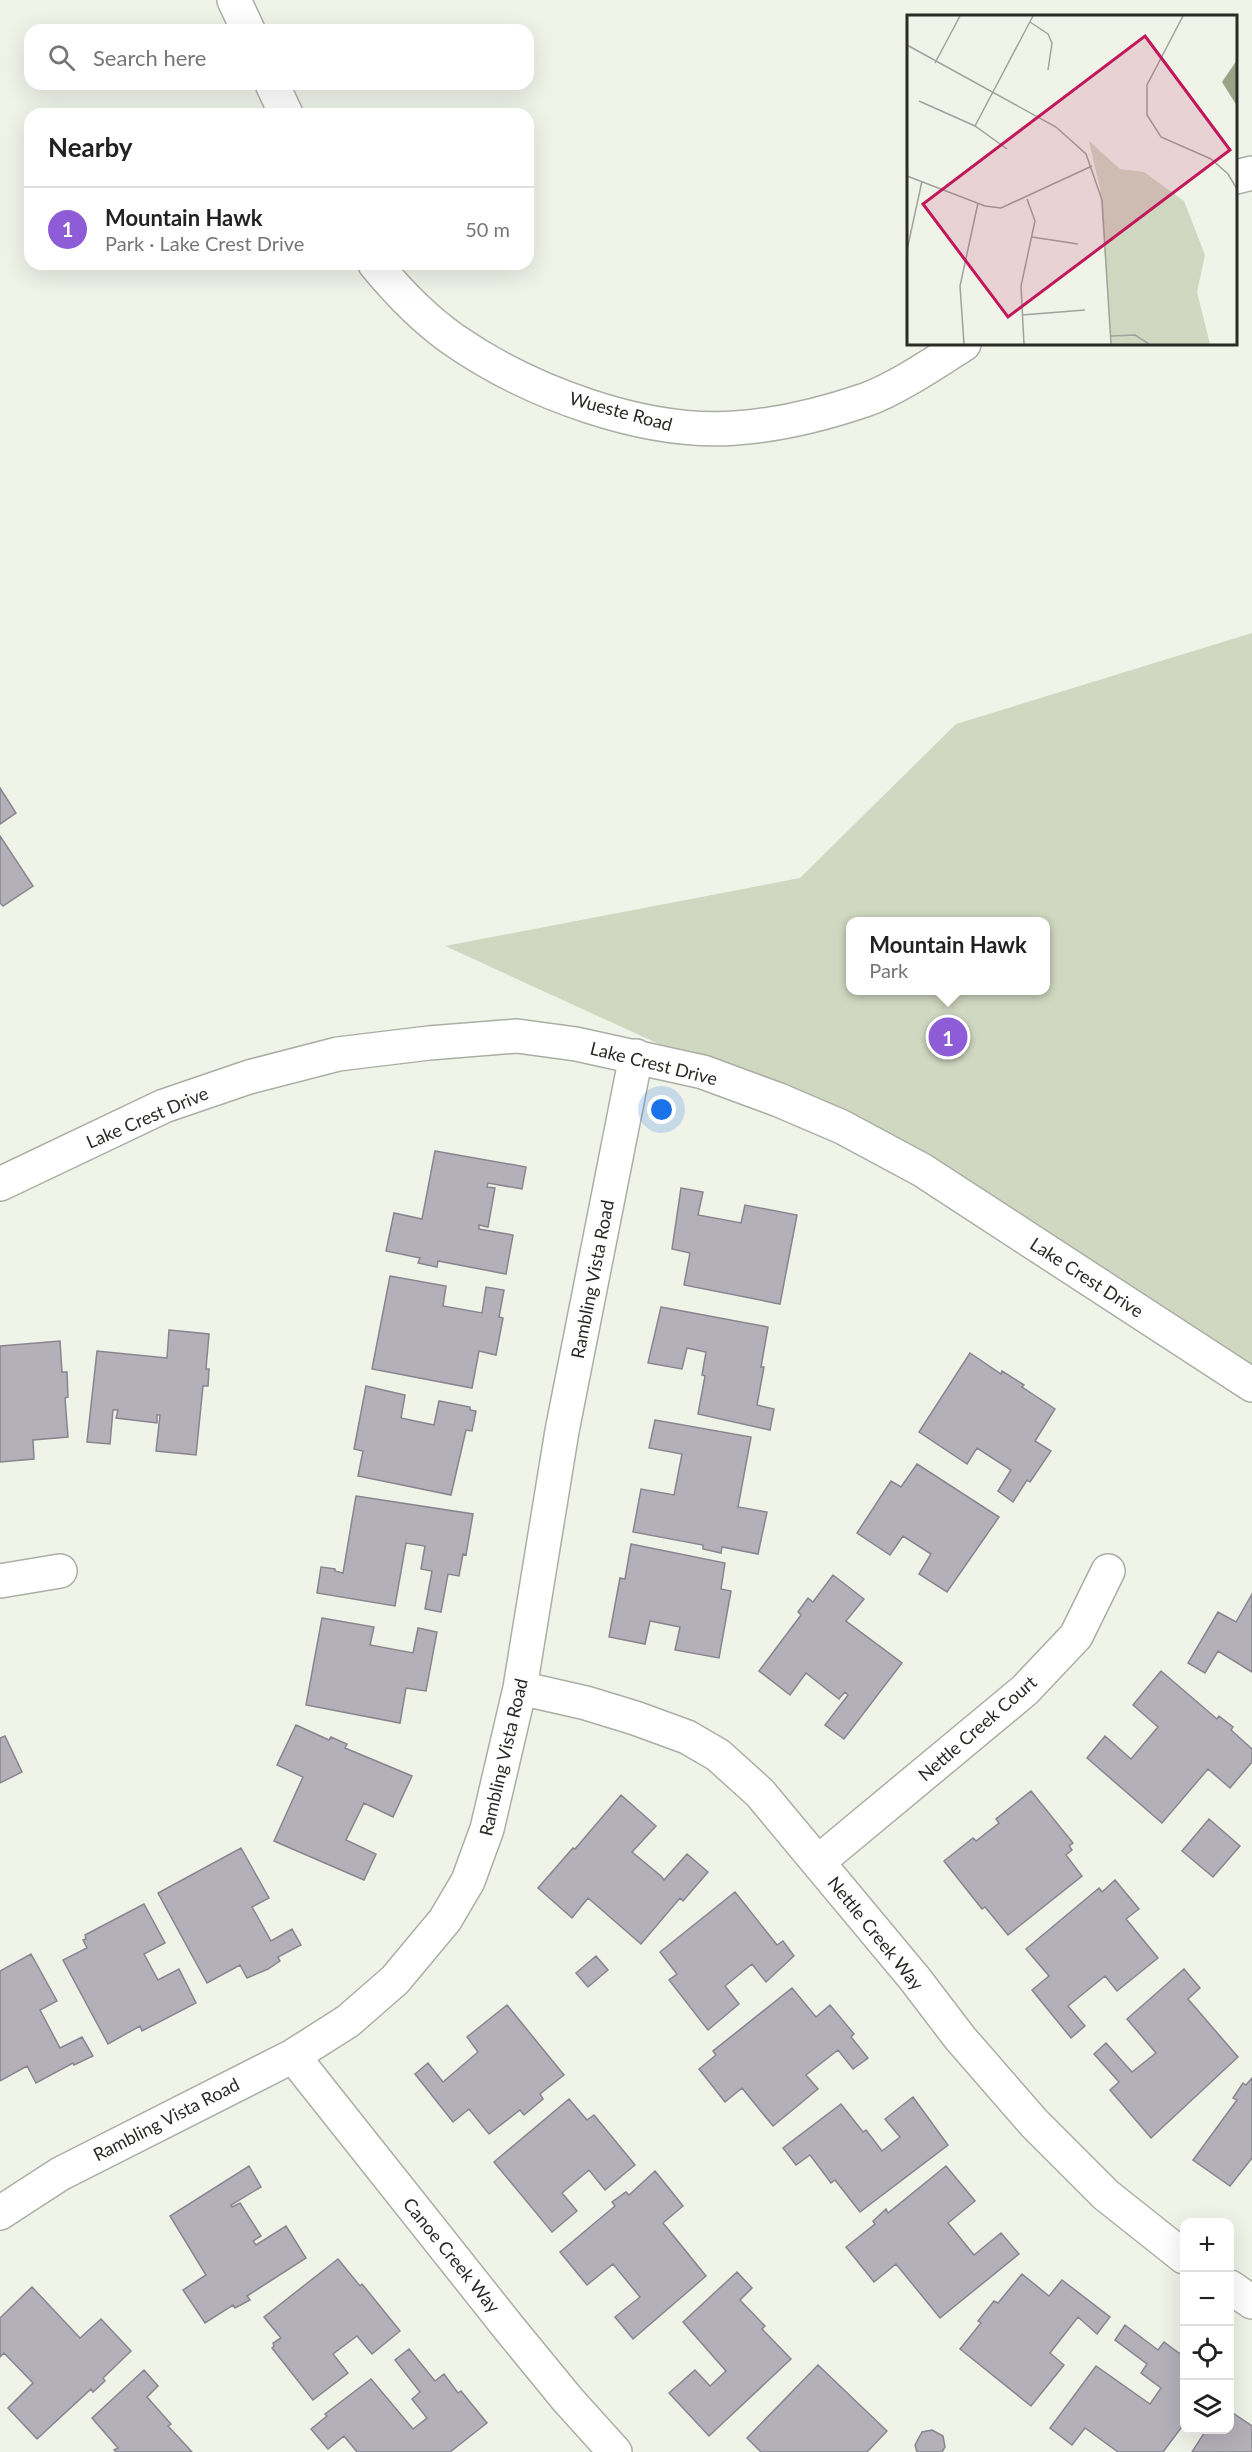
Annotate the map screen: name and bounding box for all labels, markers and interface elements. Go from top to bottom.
inset map [907,15,1237,345]
search box [24,24,534,90]
icon: search [45,41,78,74]
text: Search here [93,44,206,71]
text: Nearby [48,131,133,163]
text: Mountain Hawk [105,204,263,231]
text: 1 [62,217,73,241]
text: 50 m [465,217,510,241]
text: Park · Lake Crest Drive [105,231,304,255]
street label: Wueste Road [567,387,675,435]
popup [846,917,1050,995]
text: Mountain Hawk [869,931,1027,958]
text: Park [869,958,908,982]
pin: 1 [928,1014,968,1060]
street label: Lake Crest Drive [588,1037,720,1089]
street label: Lake Crest Drive [83,1081,211,1153]
your location [647,1095,676,1124]
street label: Rambling Vista Road [566,1198,618,1360]
street label: Lake Crest Drive [1026,1232,1148,1322]
street label: Nettle Creek Court [913,1670,1041,1785]
street label: Rambling Vista Road [474,1676,532,1838]
street label: Nettle Creek Way [823,1872,929,1995]
street label: Rambling Vista Road [89,2073,243,2165]
street label: Canoe Creek Way [399,2193,506,2318]
map controls [1180,2218,1234,2434]
button: + [1180,2218,1234,2272]
button: − [1180,2272,1234,2326]
button: locate [1180,2326,1234,2380]
button: layers [1180,2380,1234,2434]

